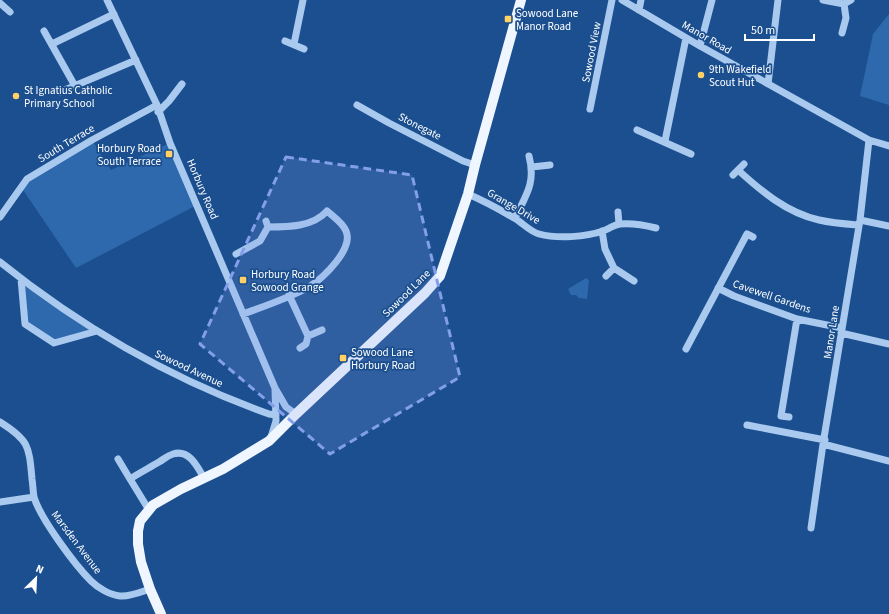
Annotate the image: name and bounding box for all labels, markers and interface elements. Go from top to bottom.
place label: Sowood Lane Manor Road [516,6,579,34]
marker: Sowood Lane Manor Road [503,14,513,24]
scale bar [745,16,814,42]
street label: Manor Road [679,17,734,58]
street label: Sowood View [578,20,605,84]
text: 50 m [751,22,775,39]
place label: 9th Wakefield Scout Hut [709,62,771,90]
marker: 9th Wakefield Scout Hut [696,70,706,80]
place label: St Ignatius Catholic Primary School [24,83,112,111]
marker: St Ignatius Catholic Primary School [11,91,21,101]
street label: Stonegate [396,109,444,144]
street label: South Terrace [35,120,98,166]
place label: Horbury Road South Terrace [97,141,162,169]
marker: Horbury Road South Terrace [164,149,174,159]
street label: Horbury Road [183,157,222,222]
street label: Grange Drive [485,185,543,228]
street label: Sowood Lane [379,266,434,321]
place label: Horbury Road Sowood Grange [251,267,324,295]
marker: Horbury Road Sowood Grange [238,275,248,285]
street label: Cavewell Gardens [731,276,813,317]
street label: Manor Lane [820,304,843,360]
place label: Sowood Lane Horbury Road [351,345,415,373]
street label: Sowood Avenue [152,346,226,391]
marker: Sowood Lane Horbury Road [338,353,348,363]
street label: Marsden Avenue [48,508,106,577]
north arrow [16,558,56,598]
text: N [33,561,46,578]

